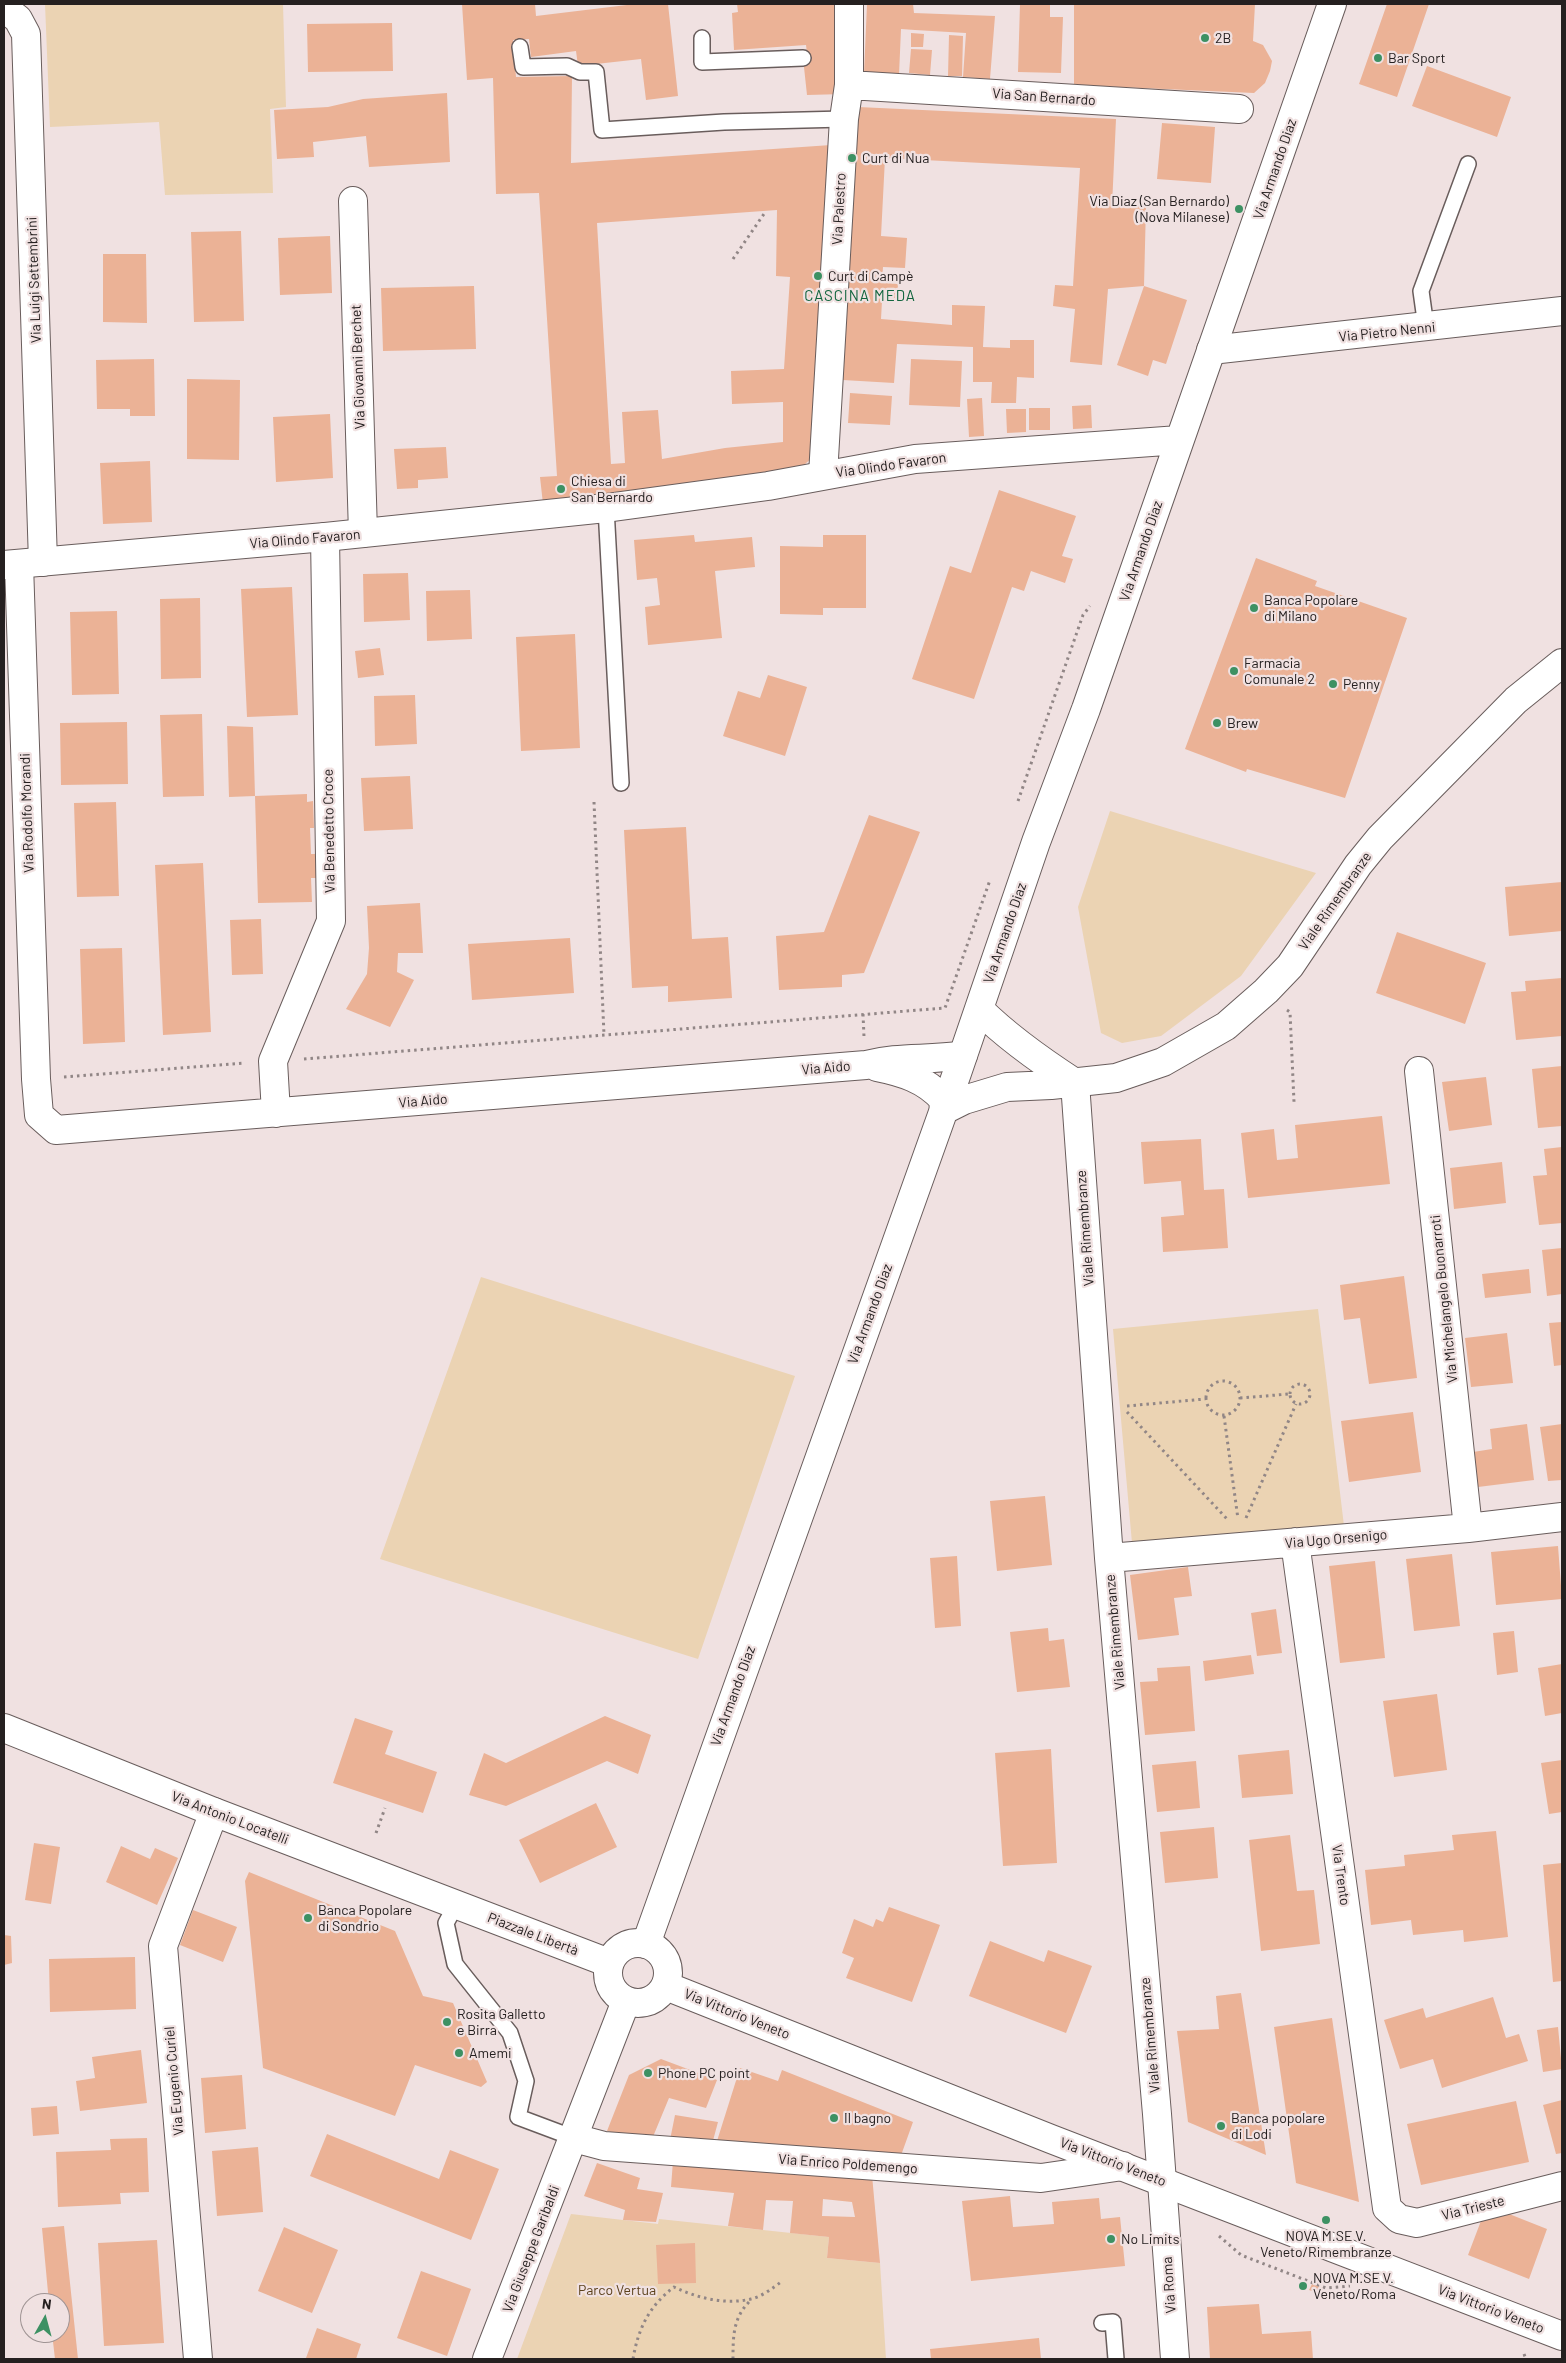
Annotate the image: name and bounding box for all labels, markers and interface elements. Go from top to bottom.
place label: 2B [1215,30,1231,46]
marker: 2B [1199,32,1211,44]
place label: Bar Sport [1388,50,1446,66]
marker: Bar Sport [1372,52,1384,64]
street label: Via San Bernardo [992,85,1096,109]
street label: Via Armando Diaz [1250,117,1300,221]
place label: Curt di Nua [862,150,929,166]
marker: Curt di Nua [846,152,858,164]
street label: Via Palestro [829,173,849,245]
place label: Via Diaz (San Bernardo) (Nova Milanese) [1090,193,1229,226]
marker: Via Diaz (San Bernardo) (Nova Milanese) [1233,203,1245,215]
street label: Via Luigi Settembrini [23,216,45,344]
place label: Curt di Campè [828,268,913,284]
marker: Curt di Campè [812,270,824,282]
district label: CASCINA MEDA [803,287,917,305]
street label: Via Giovanni Berchet [347,304,369,430]
street label: Via Pietro Nenni [1338,319,1436,345]
street label: Via Olindo Favaron [835,449,947,481]
place label: Chiesa di San Bernardo [571,473,653,506]
marker: Chiesa di San Bernardo [555,483,567,495]
street label: Via Armando Diaz [1116,499,1166,603]
street label: Via Olindo Favaron [249,526,361,552]
place label: Banca Popolare di Milano [1264,592,1358,624]
marker: Banca Popolare di Milano [1248,602,1260,614]
place label: Farmacia Comunale 2 [1244,655,1315,688]
marker: Farmacia Comunale 2 [1228,665,1240,677]
place label: Penny [1343,676,1380,692]
marker: Penny [1327,678,1339,690]
place label: Brew [1227,715,1258,731]
marker: Brew [1211,717,1223,729]
street label: Via Rodolfo Morandi [17,753,37,873]
street label: Via Benedetto Croce [320,769,338,893]
street label: Viale Rimembranze [1295,849,1375,953]
street label: Via Armando Diaz [980,881,1030,985]
street label: Via Aido [801,1057,851,1079]
street label: Via Aido [398,1090,448,1112]
street label: Viale Rimembranze [1073,1169,1097,1287]
street label: Via Michelangelo Buonarroti [1427,1214,1461,1384]
street label: Via Armando Diaz [844,1262,896,1366]
street label: Via Ugo Orsenigo [1284,1526,1388,1552]
street label: Viale Rimembranze [1102,1573,1128,1691]
street label: Via Armando Diaz [707,1644,759,1748]
street label: Via Antonio Locatelli [169,1788,291,1848]
street label: Via Trento [1328,1843,1354,1907]
place label: Banca Popolare di Sondrio [318,1902,412,1934]
street label: Piazzale Libertà [485,1909,581,1959]
marker: Banca Popolare di Sondrio [302,1912,314,1924]
street label: Viale Rimembranze [1137,1976,1163,2094]
street label: Via Vittorio Veneto [682,1985,792,2043]
place label: Rosita Galletto e Birra [457,2006,546,2038]
marker: Rosita Galletto e Birra [441,2016,453,2028]
street label: Via Eugenio Curiel [161,2026,187,2136]
place label: Amemi [469,2045,512,2061]
marker: Amemi [453,2047,465,2059]
place label: Phone PC point [658,2065,750,2081]
marker: Phone PC point [642,2067,654,2079]
place label: Il bagno [844,2110,891,2126]
place label: Banca popolare di Lodi [1231,2110,1325,2142]
marker: Il bagno [828,2112,840,2124]
marker: Banca popolare di Lodi [1215,2120,1227,2132]
street label: Via Vittorio Veneto [1057,2134,1169,2190]
street label: Via Enrico Poldemengo [778,2151,918,2177]
street label: Via Giuseppe Garibaldi [499,2183,563,2315]
street label: Via Trieste [1440,2192,1506,2224]
marker: NOVA M.SE V. Veneto/Rimembranze [1320,2214,1332,2226]
place label: NOVA M.SE V. Veneto/Rimembranze [1260,2228,1392,2260]
place label: No Limits [1121,2231,1179,2247]
marker: No Limits [1105,2233,1117,2245]
street label: Via Roma [1159,2256,1179,2314]
place label: NOVA M.SE V. Veneto/Roma [1313,2270,1396,2302]
marker: NOVA M.SE V. Veneto/Roma [1297,2280,1309,2292]
street label: Via Vittorio Veneto [1435,2281,1547,2337]
park label: Parco Vertua [578,2282,656,2298]
north arrow [20,2293,70,2343]
text: N [41,2295,52,2313]

